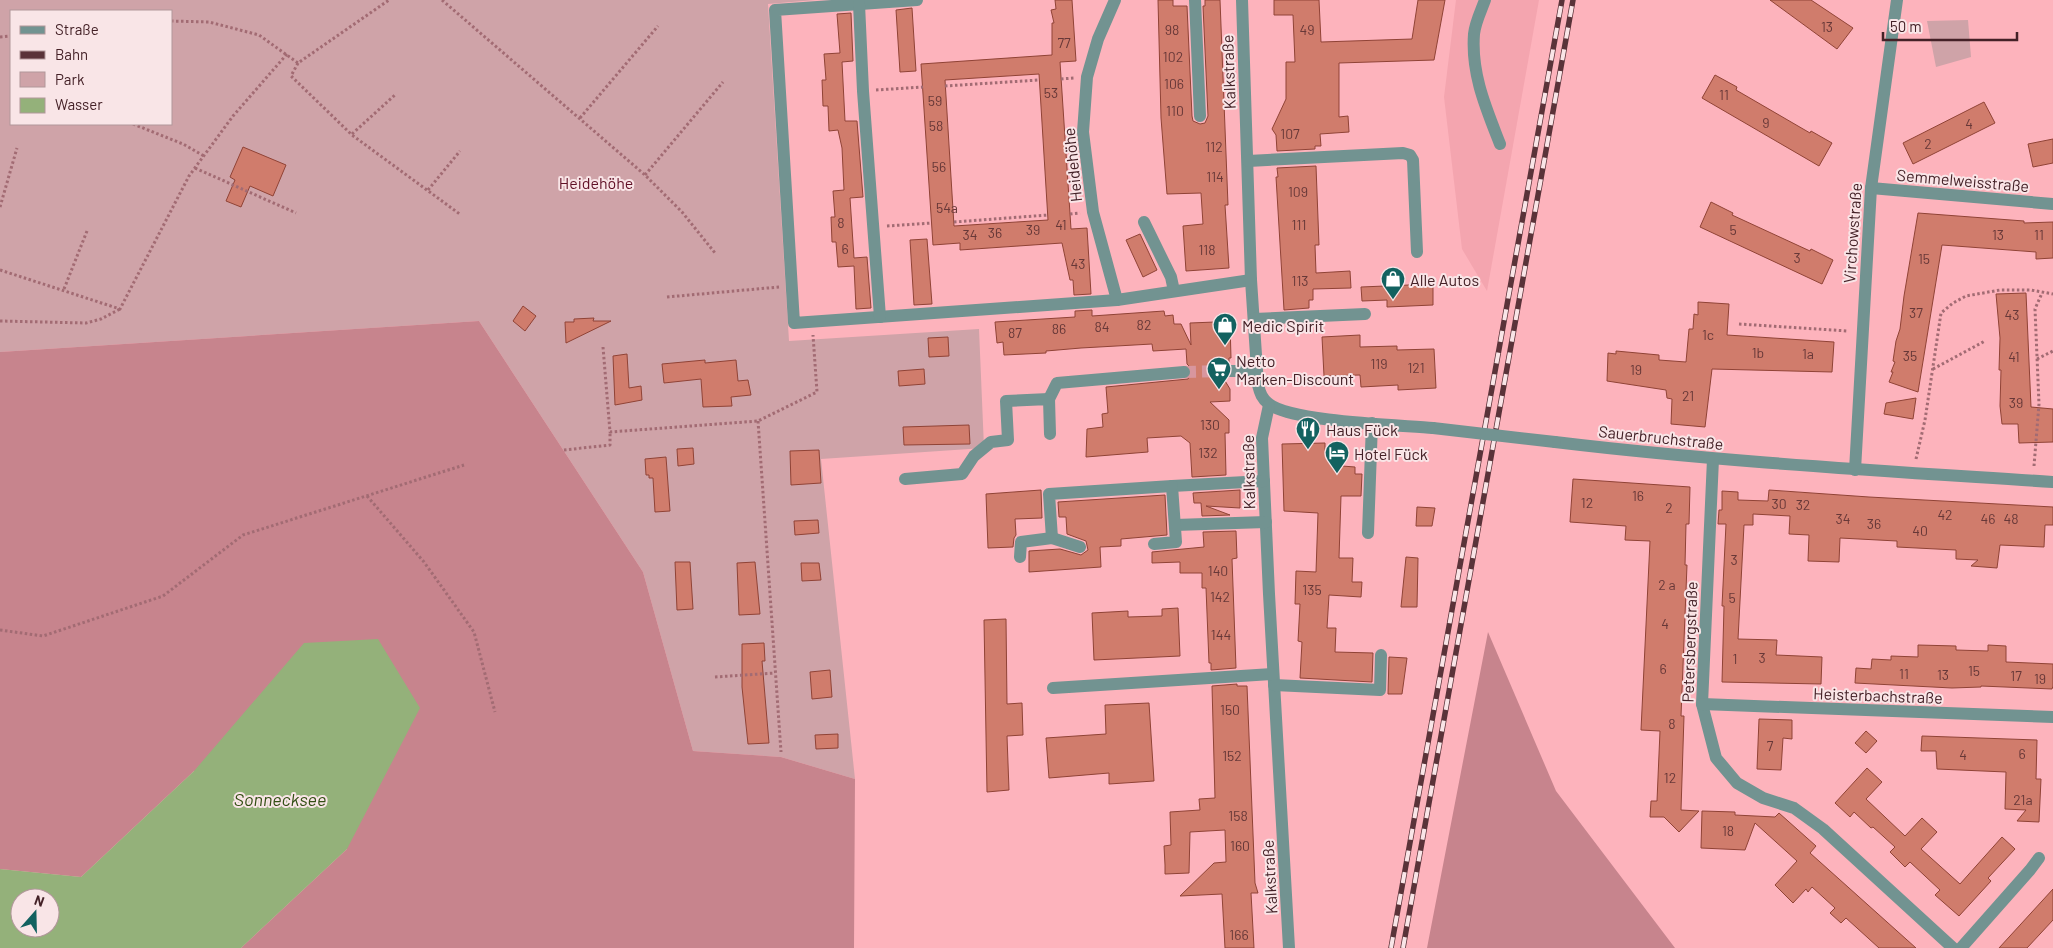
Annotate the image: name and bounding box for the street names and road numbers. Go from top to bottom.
street label: Kalkstraße [1217,34,1239,110]
street label: Heidehöhe [1059,127,1085,203]
street label: Semmelweisstraße [1896,165,2030,195]
street label: Virchowstraße [1839,182,1865,284]
street label: Sauerbruchstraße [1598,421,1724,453]
street label: Kalkstraße [1238,435,1258,509]
street label: Petersbergstraße [1677,581,1701,703]
street label: Heisterbachstraße [1813,683,1943,707]
street label: Kalkstraße [1258,839,1280,915]

